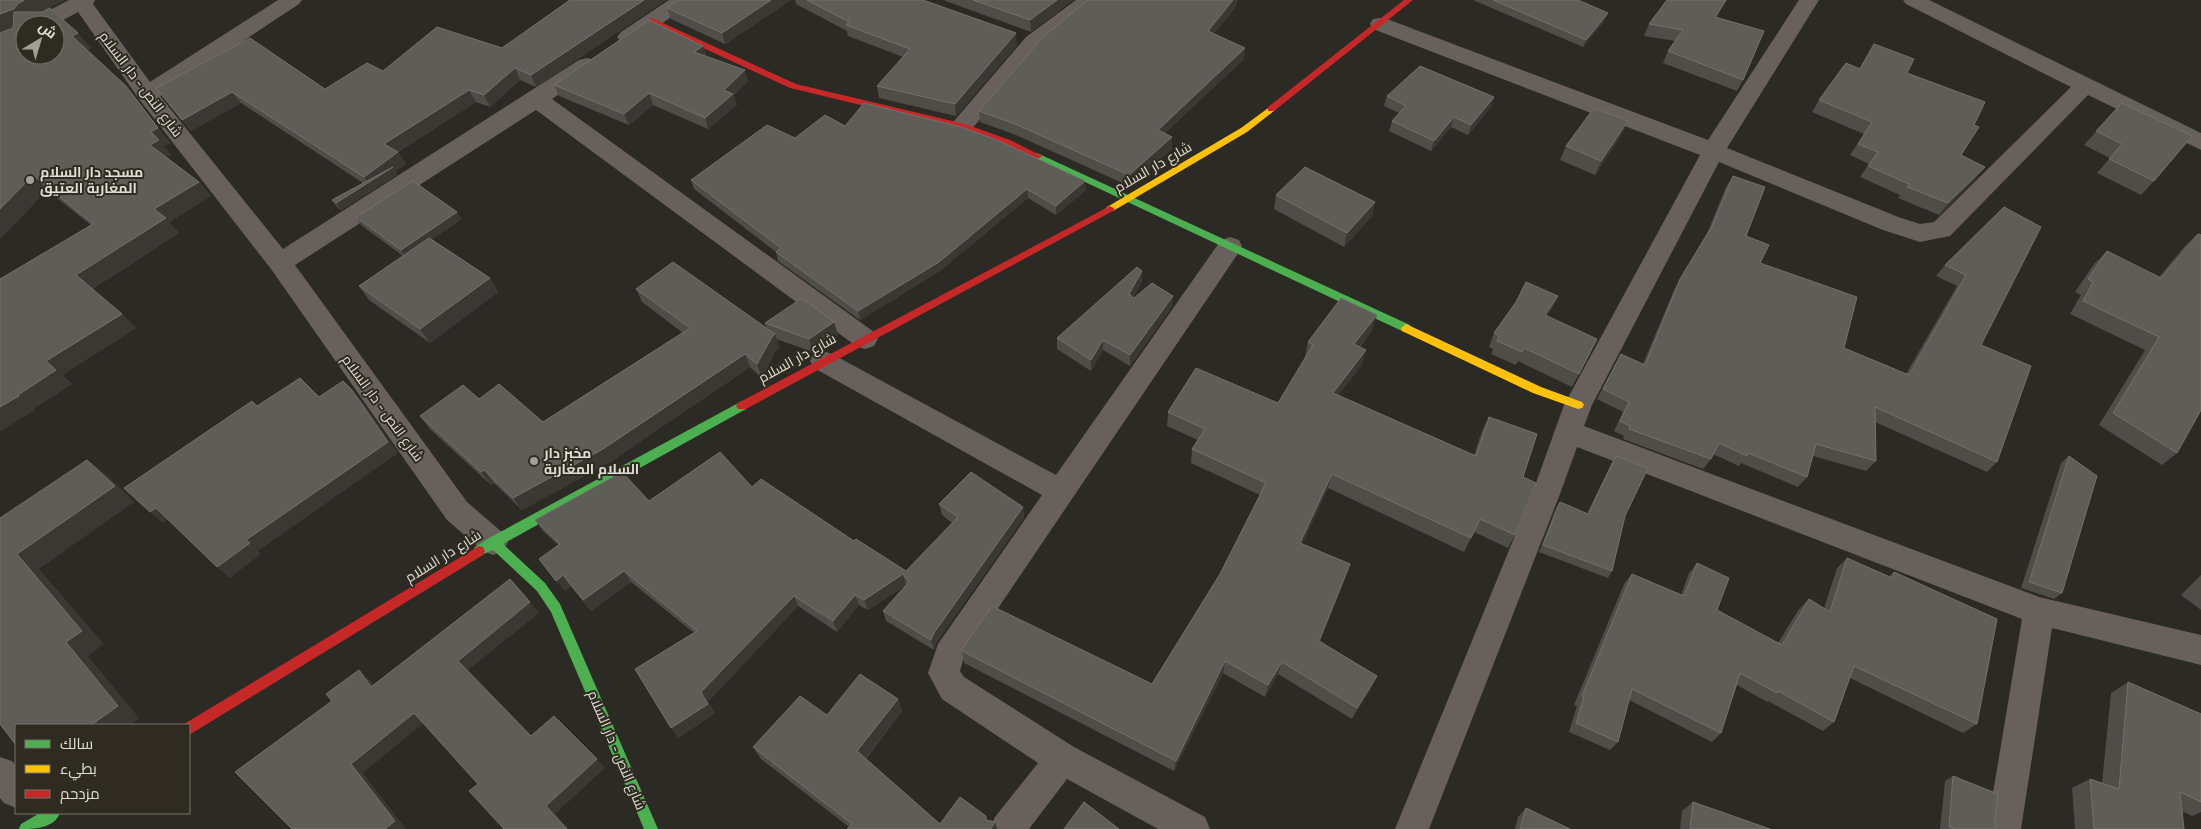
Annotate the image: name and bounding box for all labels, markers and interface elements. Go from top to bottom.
north arrow [15,15,65,65]
text: ش [35,17,61,42]
street label: شارع النص - دار السلام [95,27,187,141]
street label: شارع دار السلام [1111,138,1195,197]
place label: مسجد دار السلام المغاربة العتيق [40,163,143,197]
marker: مسجد دار السلام المغاربة العتيق [24,174,36,186]
street label: شارع دار السلام [755,329,840,388]
street label: شارع النص - دار السلام [337,351,428,466]
place label: مخبز دار السلام المغاربة [543,444,639,479]
marker: مخبز دار السلام المغاربة [528,455,540,467]
street label: شارع دار السلام [402,525,485,587]
street label: شارع النص - دار السلام [583,688,650,813]
legend [15,724,190,814]
text: سالك [60,734,93,753]
text: بطيء [60,759,97,781]
text: مزدحم [60,784,100,804]

